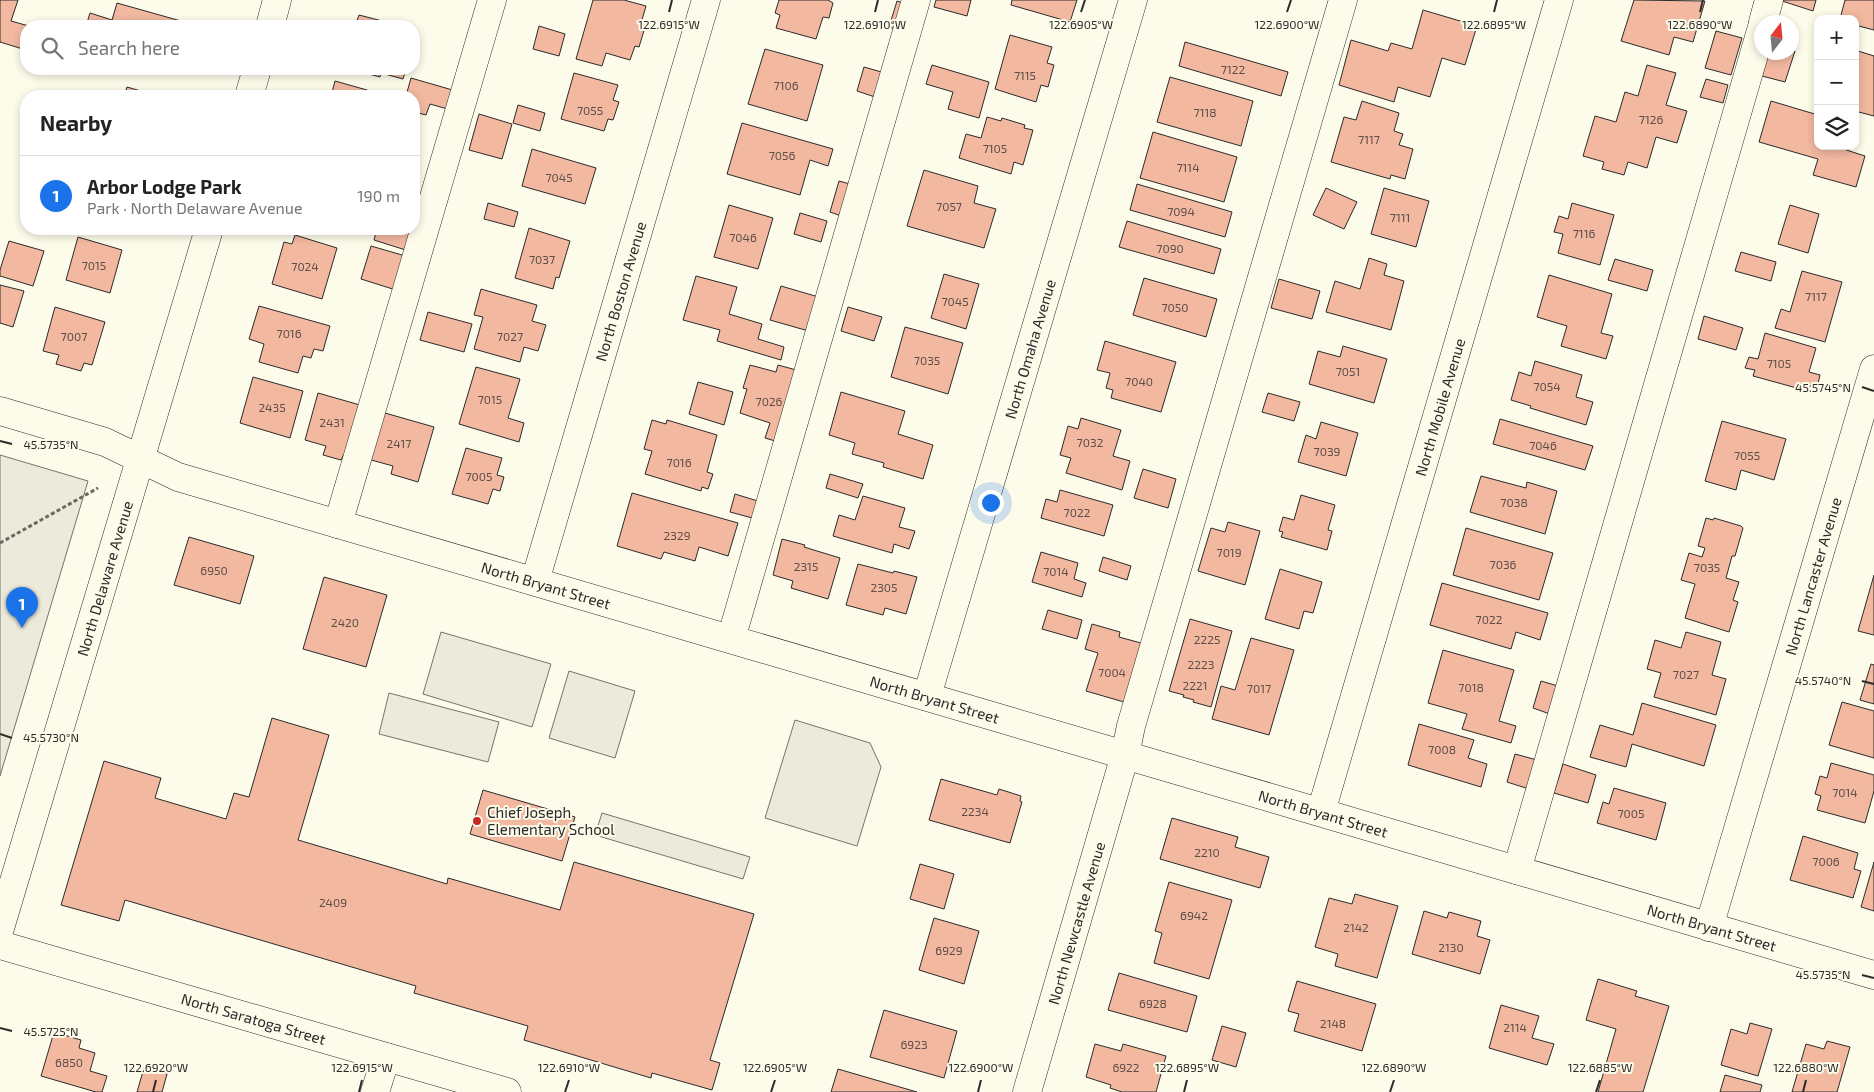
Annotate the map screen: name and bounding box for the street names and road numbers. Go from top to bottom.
street label: North Boston Avenue [591,219,649,363]
street label: North Omaha Avenue [1001,277,1059,421]
street label: North Mobile Avenue [1411,336,1468,478]
street label: North Lancaster Avenue [1781,495,1845,657]
street label: North Delaware Avenue [73,498,136,658]
street label: North Bryant Street [479,558,613,613]
street label: North Bryant Street [868,672,1002,727]
street label: North Bryant Street [1256,786,1390,841]
street label: North Newcastle Avenue [1044,840,1108,1006]
street label: North Bryant Street [1645,900,1779,955]
street label: North Saratoga Street [179,989,328,1048]

